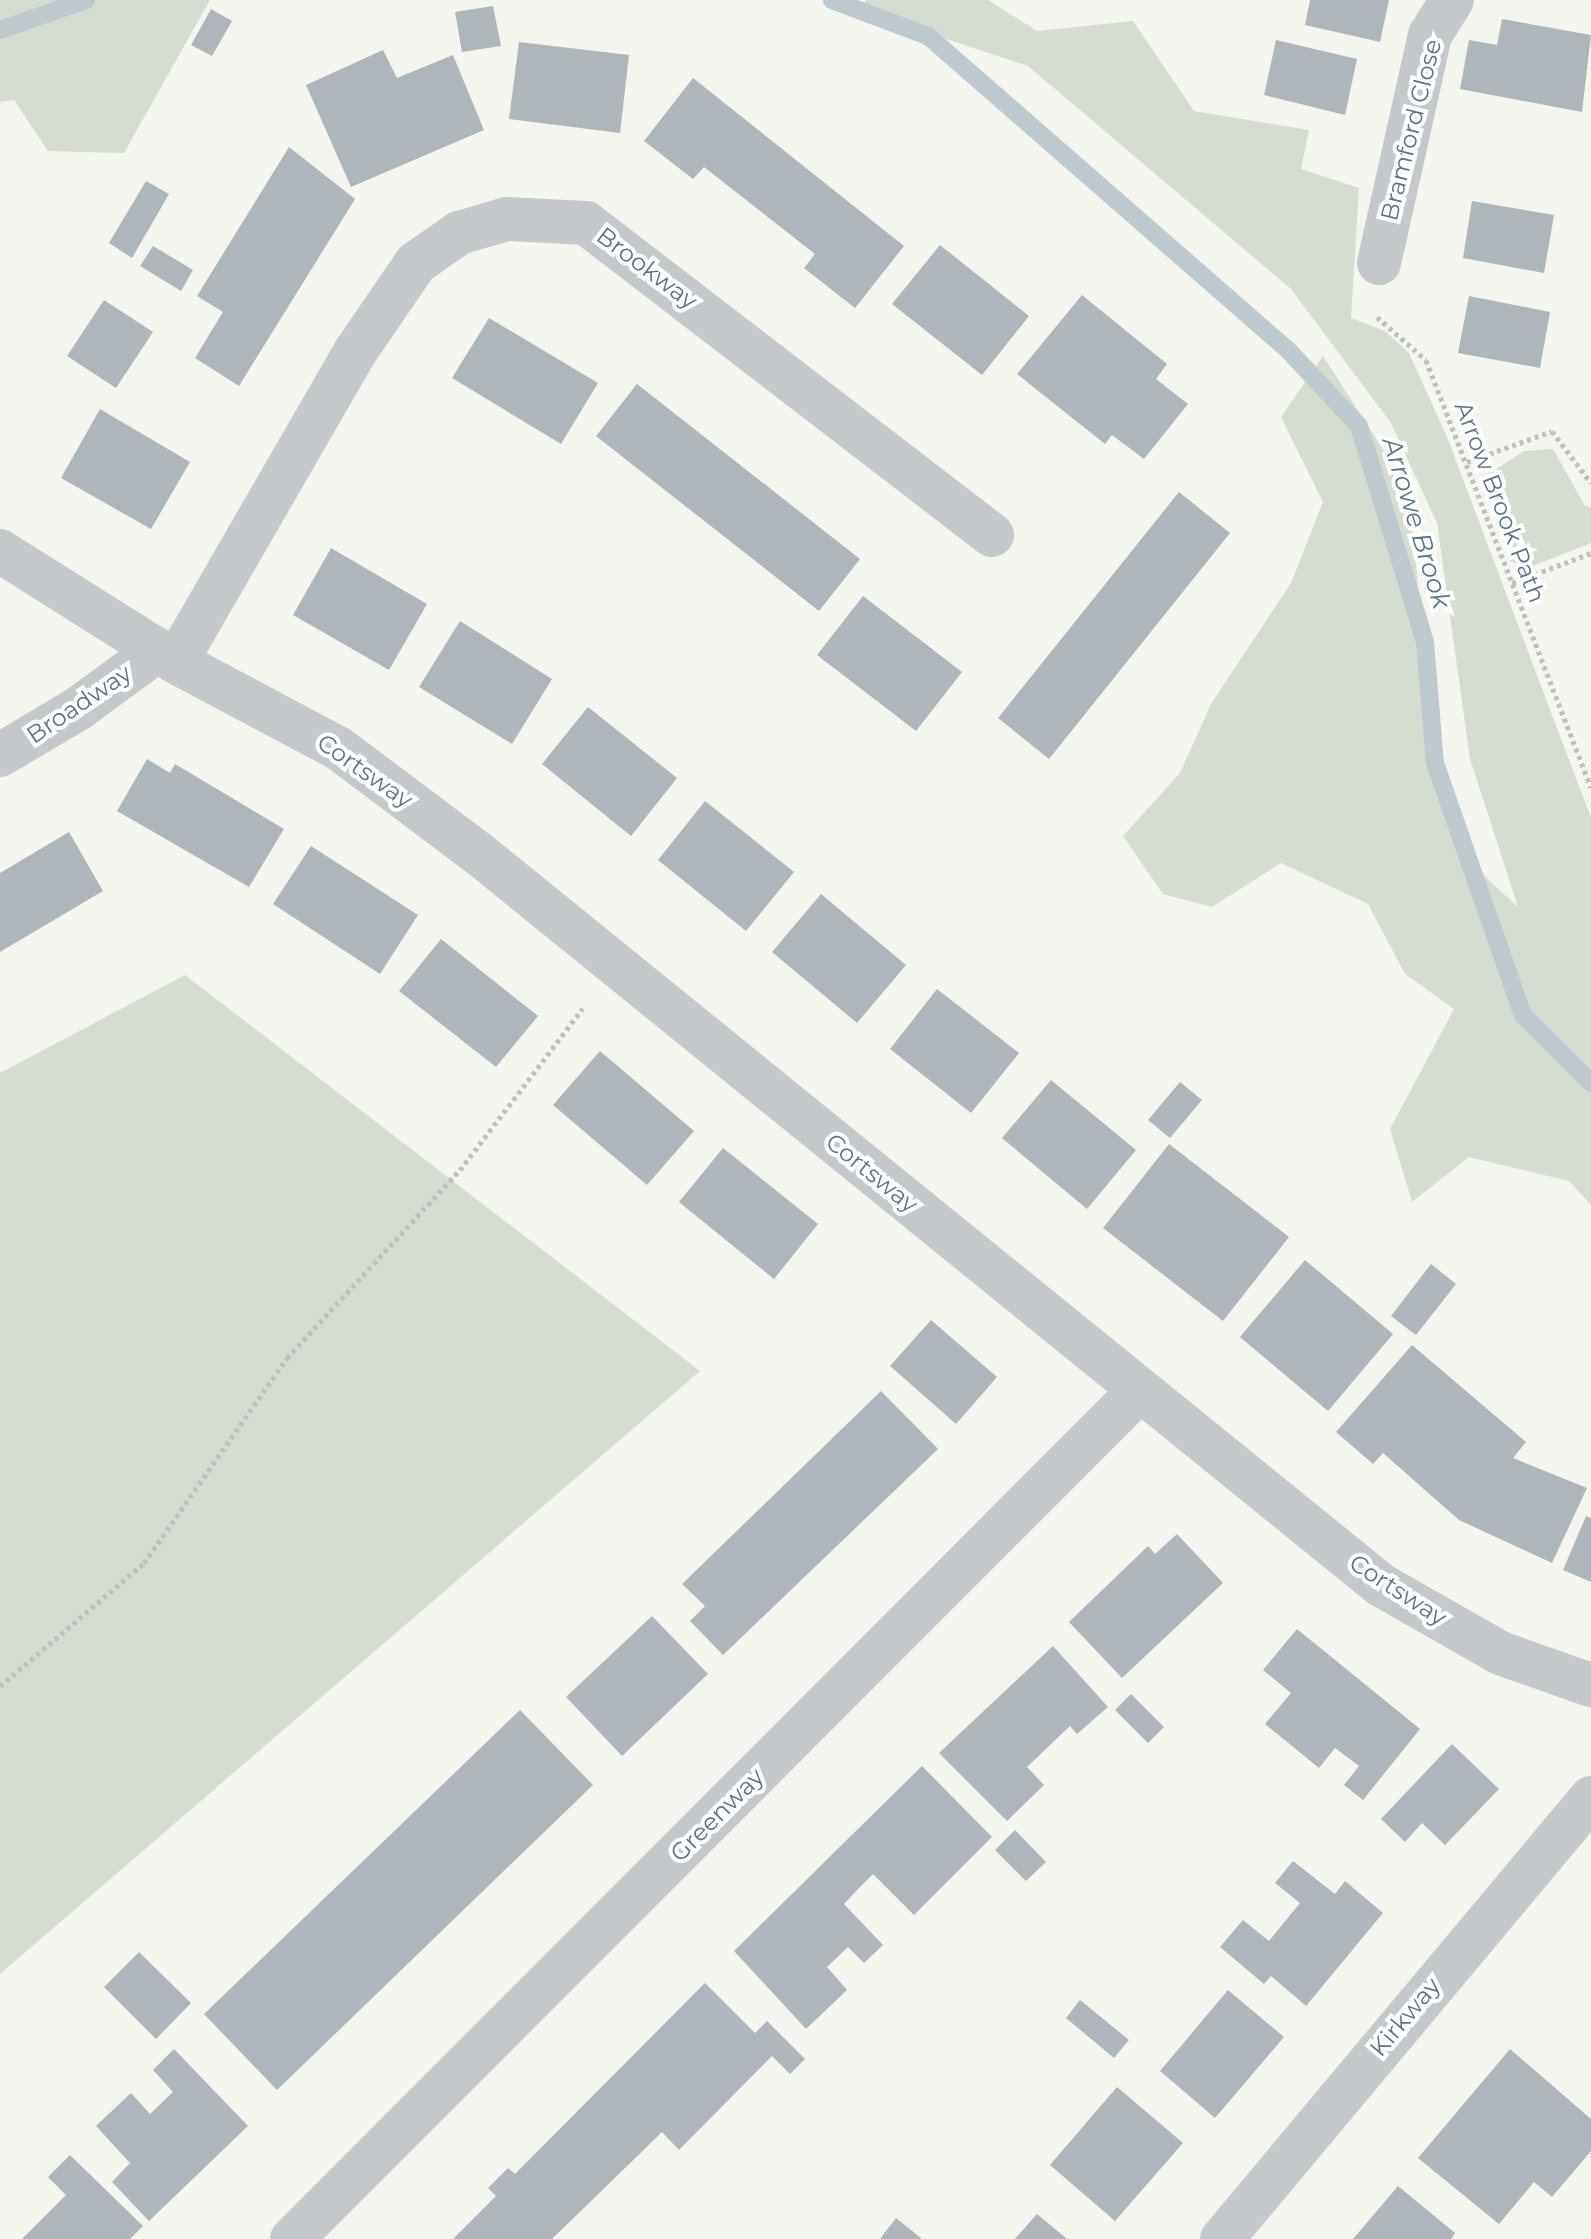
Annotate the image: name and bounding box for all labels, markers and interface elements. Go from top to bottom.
street label: Bramford Close [1375,36,1447,224]
street label: Brookway [591,221,703,315]
street label: Arrow Brook Path [1448,397,1552,607]
water label: Arrowe Brook [1375,434,1457,612]
street label: Broadway [21,658,137,750]
street label: Cortsway [312,728,418,814]
street label: Cortsway [820,1127,924,1219]
street label: Cortsway [1344,1548,1452,1632]
street label: Greenway [664,1762,770,1868]
street label: Kirkway [1364,1972,1446,2062]

